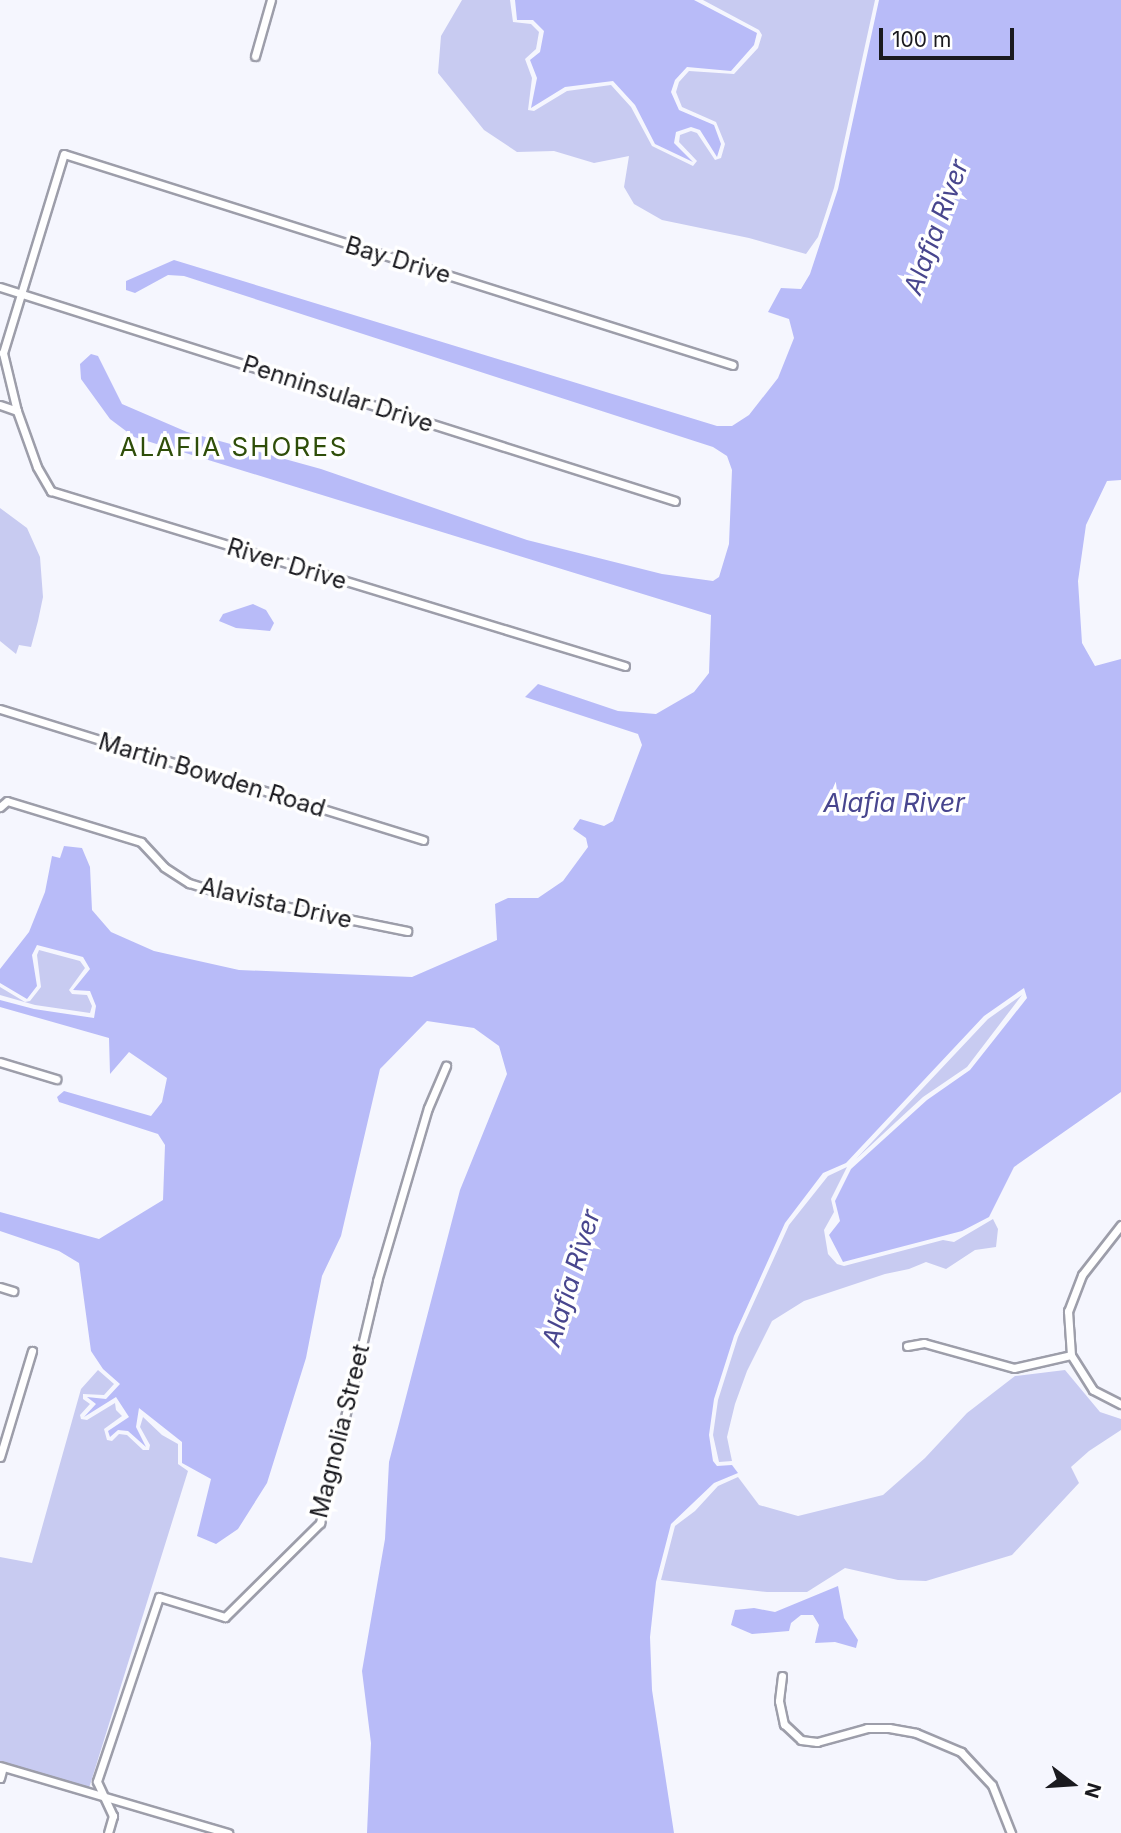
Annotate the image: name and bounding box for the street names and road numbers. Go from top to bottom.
street label: Bay Drive [342,230,454,290]
street label: Penninsular Drive [239,350,437,438]
street label: River Drive [224,532,350,596]
street label: Martin Bowden Road [95,727,329,823]
street label: Alavista Drive [197,872,355,934]
street label: Magnolia Street [304,1341,376,1521]

